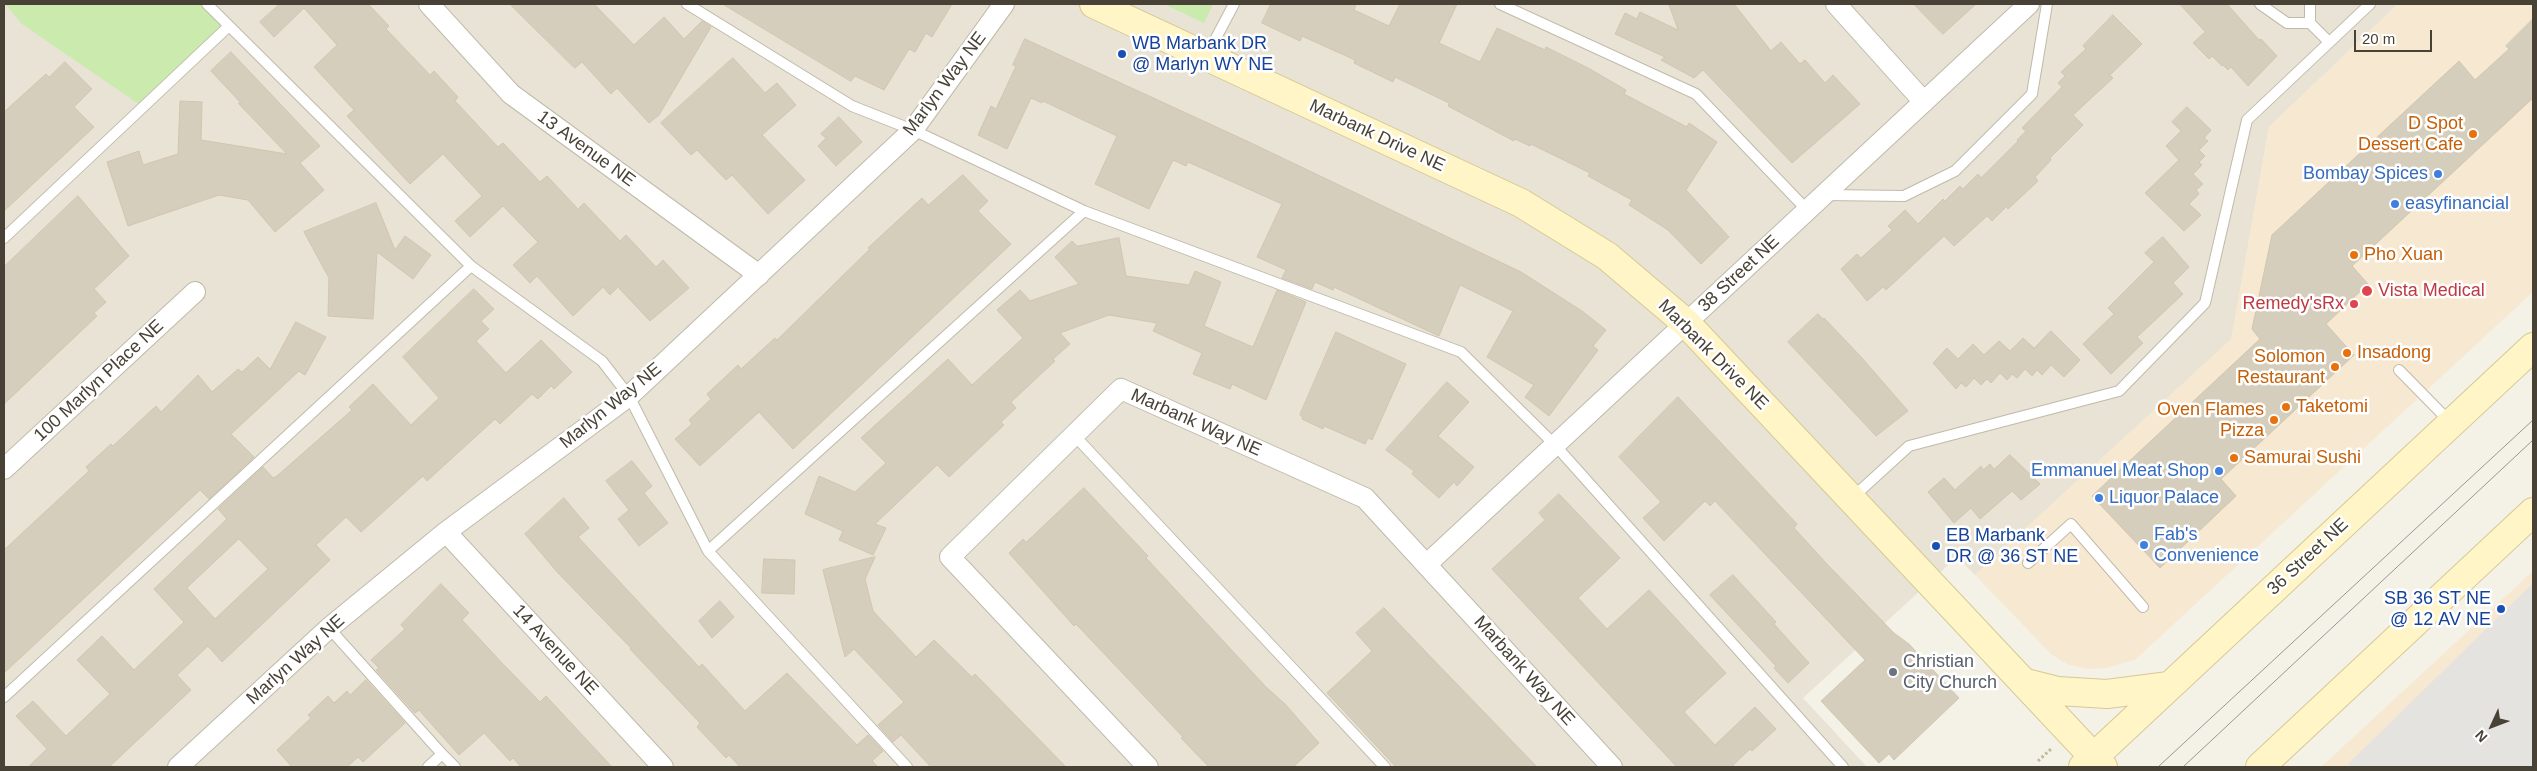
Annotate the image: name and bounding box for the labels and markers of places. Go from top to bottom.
place label: WB Marbank DR @ Marlyn WY NE [1132,33,1273,76]
marker: WB Marbank DR @ Marlyn WY NE [1116,48,1128,60]
place label: D Spot Dessert Cafe [2358,113,2463,156]
marker: D Spot Dessert Cafe [2467,128,2479,140]
place label: Bombay Spices [2303,163,2428,185]
marker: Bombay Spices [2432,168,2444,180]
place label: easyfinancial [2405,193,2509,215]
marker: easyfinancial [2389,198,2401,210]
place label: Pho Xuan [2364,244,2443,266]
marker: Pho Xuan [2348,249,2360,261]
place label: Vista Medical [2378,280,2485,302]
marker: Vista Medical [2360,284,2374,298]
place label: Remedy'sRx [2243,293,2344,315]
marker: Remedy'sRx [2348,298,2360,310]
place label: Insadong [2357,342,2431,364]
place label: Solomon Restaurant [2237,346,2325,388]
marker: Insadong [2341,347,2353,359]
marker: Solomon Restaurant [2329,361,2341,373]
place label: Taketomi [2296,396,2368,418]
place label: Oven Flames Pizza [2157,399,2264,442]
marker: Taketomi [2280,401,2292,413]
marker: Oven Flames Pizza [2268,414,2280,426]
place label: Samurai Sushi [2244,447,2361,469]
marker: Samurai Sushi [2228,452,2240,464]
place label: Emmanuel Meat Shop [2031,460,2209,482]
marker: Emmanuel Meat Shop [2213,465,2225,477]
place label: Liquor Palace [2109,487,2219,509]
marker: Liquor Palace [2093,492,2105,504]
place label: Fab's Convenience [2154,524,2259,566]
place label: EB Marbank DR @ 36 ST NE [1946,525,2078,568]
marker: Fab's Convenience [2138,539,2150,551]
marker: EB Marbank DR @ 36 ST NE [1930,540,1942,552]
place label: SB 36 ST NE @ 12 AV NE [2384,588,2491,630]
marker: SB 36 ST NE @ 12 AV NE [2495,603,2507,615]
place label: Christian City Church [1903,651,1997,694]
marker: Christian City Church [1887,666,1899,678]

